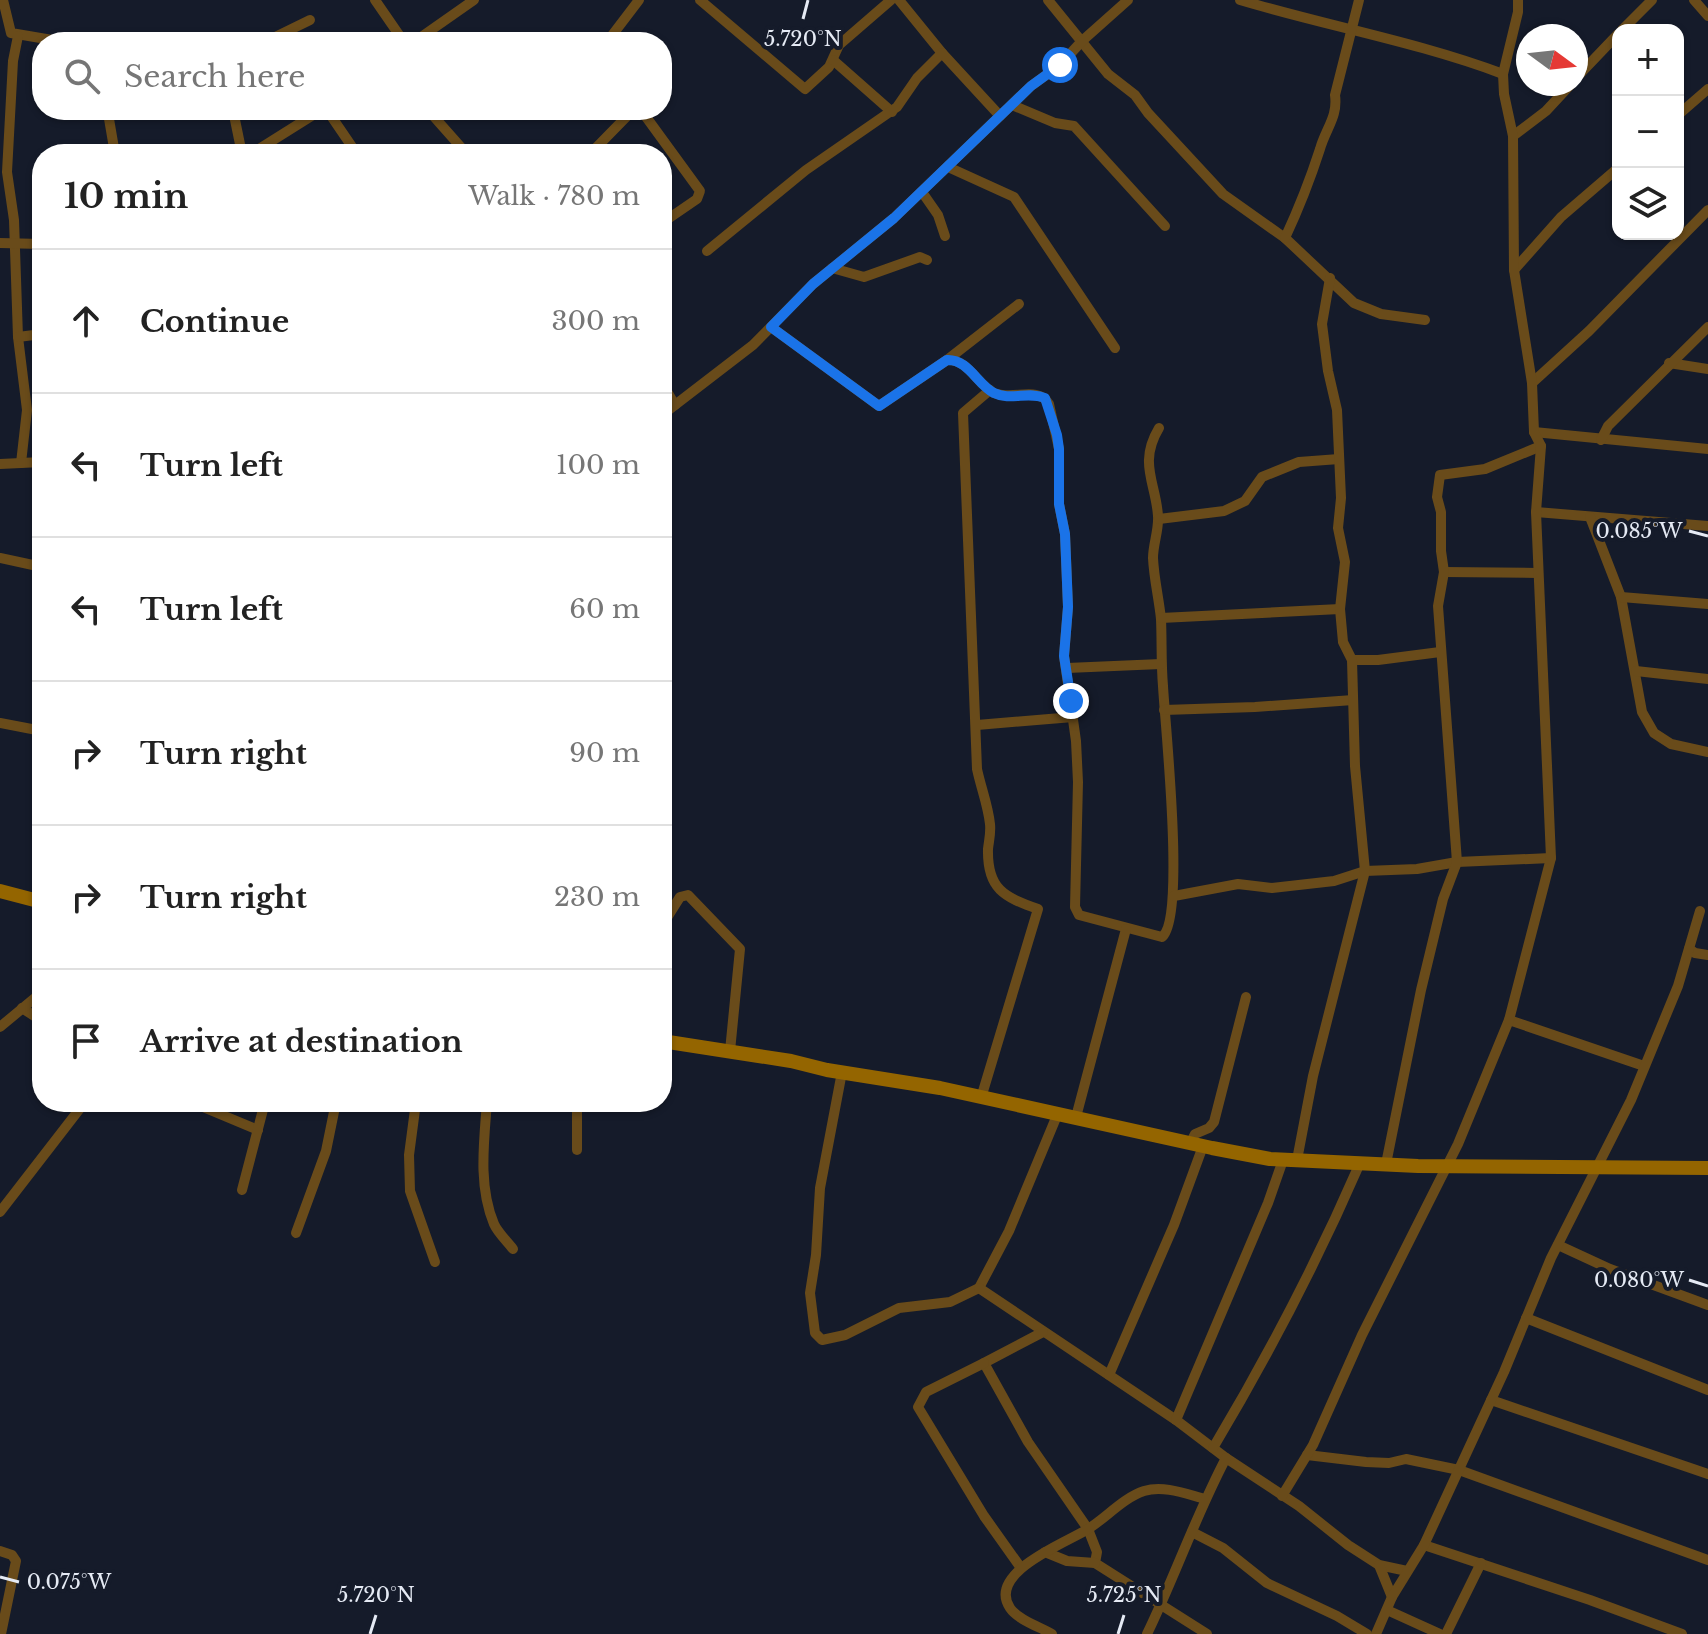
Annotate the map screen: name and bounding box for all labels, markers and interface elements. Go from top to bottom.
north arrow [1516,24,1588,96]
map controls [1612,24,1684,240]
button: + [1612,24,1684,96]
text: 5.720°N [764,27,842,51]
search box [32,32,672,120]
route start [1042,47,1078,83]
icon: search [60,54,104,98]
text: Search here [124,58,305,95]
button: − [1612,96,1684,168]
button: layers [1612,168,1684,240]
text: 10 min [64,175,188,217]
text: Walk · 780 m [468,180,640,212]
icon: ahead [64,299,108,343]
text: Continue [140,303,289,340]
text: 300 m [551,305,640,337]
icon: left [64,443,108,487]
text: Turn left [140,447,283,484]
text: 100 m [556,449,640,481]
text: 0.085°W [1596,519,1683,543]
icon: left [64,587,108,631]
text: Turn left [140,591,283,628]
text: 60 m [569,593,640,625]
route end [1053,683,1089,719]
icon: right [64,731,108,775]
text: Turn right [140,735,307,772]
text: 90 m [569,737,640,769]
icon: right [64,875,108,919]
text: Turn right [140,879,307,916]
text: 230 m [554,881,640,913]
icon: arrive [64,1019,108,1063]
text: Arrive at destination [140,1023,463,1060]
text: 0.080°W [1594,1268,1684,1292]
text: 0.075°W [27,1570,112,1594]
text: 5.720°N [337,1583,415,1607]
text: 5.725°N [1087,1583,1161,1607]

